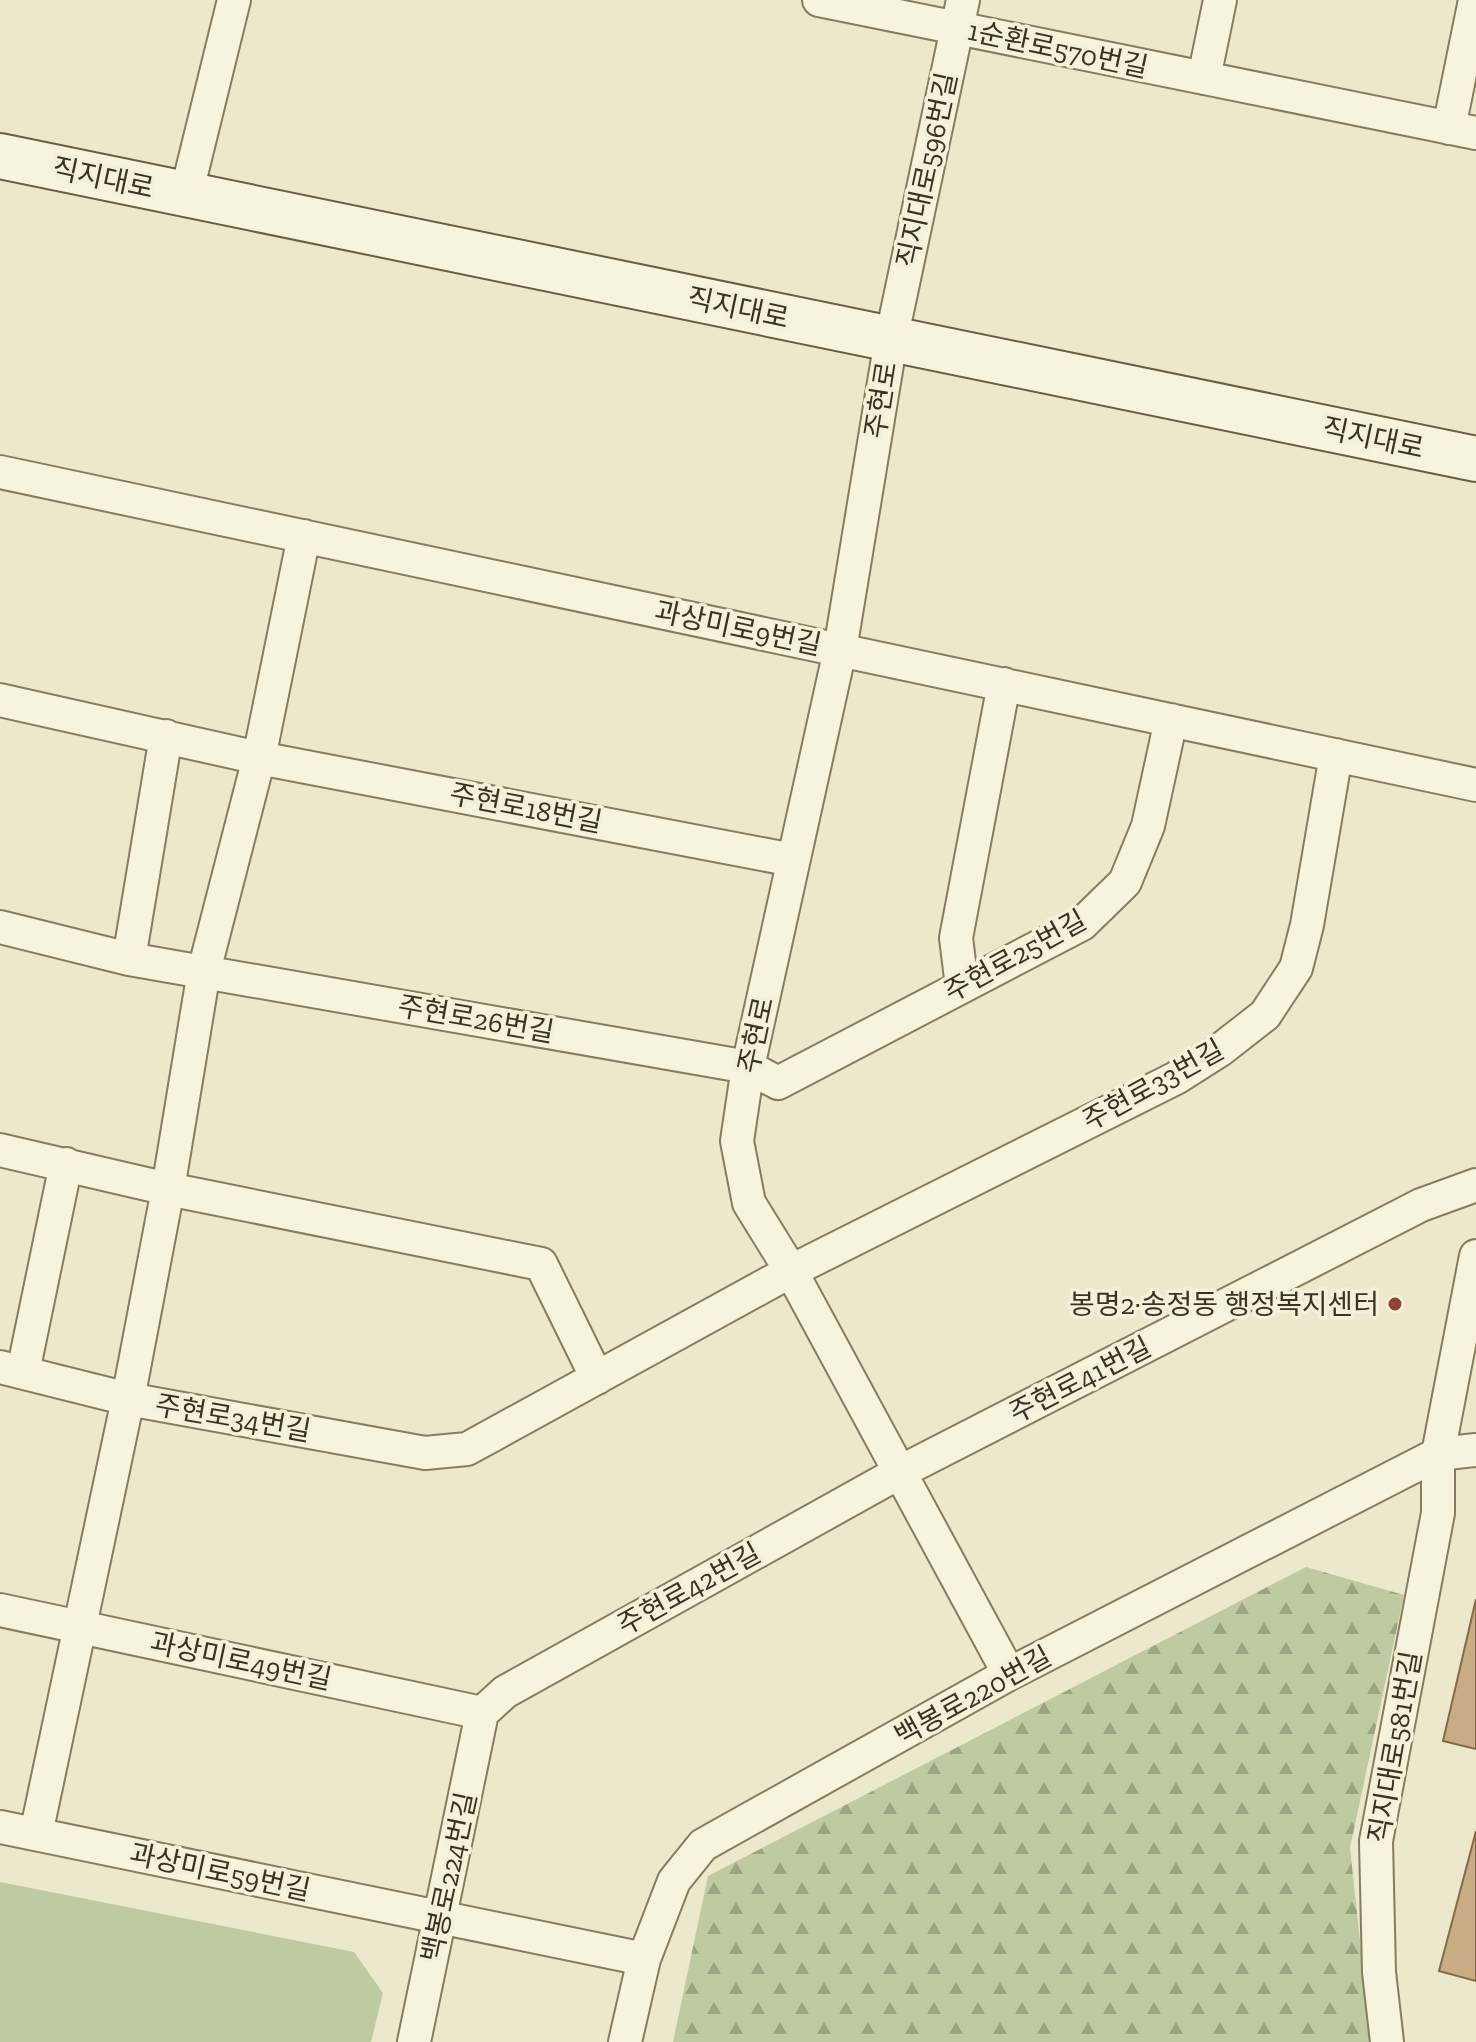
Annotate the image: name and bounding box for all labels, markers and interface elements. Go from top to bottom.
street label: 1순환로570번길 [965,14,1151,84]
street label: 직지대로596번길 [890,69,964,271]
street label: 직지대로 [49,151,157,205]
street label: 직지대로 [684,281,792,335]
street label: 주현로 [859,359,903,441]
street label: 직지대로 [1319,411,1427,465]
street label: 과상미로9번길 [652,594,824,662]
street label: 주현로18번길 [447,777,605,839]
street label: 주현로25번길 [938,903,1092,1009]
street label: 주현로26번길 [395,989,557,1049]
street label: 주현로 [732,994,780,1076]
street label: 주현로33번길 [1077,1033,1229,1137]
place label: 봉명2·송정동 행정복지센터 [1069,1288,1379,1321]
marker: 봉명2·송정동 행정복지센터 [1386,1295,1404,1313]
street label: 주현로41번길 [1004,1330,1156,1430]
street label: 주현로34번길 [153,1388,313,1448]
street label: 주현로42번길 [612,1536,766,1642]
street label: 과상미로49번길 [147,1626,335,1696]
street label: 백봉로220번길 [889,1639,1057,1753]
street label: 직지대로581번길 [1362,1648,1428,1846]
street label: 백봉로224번길 [415,1789,483,1965]
street label: 과상미로59번길 [127,1837,313,1907]

